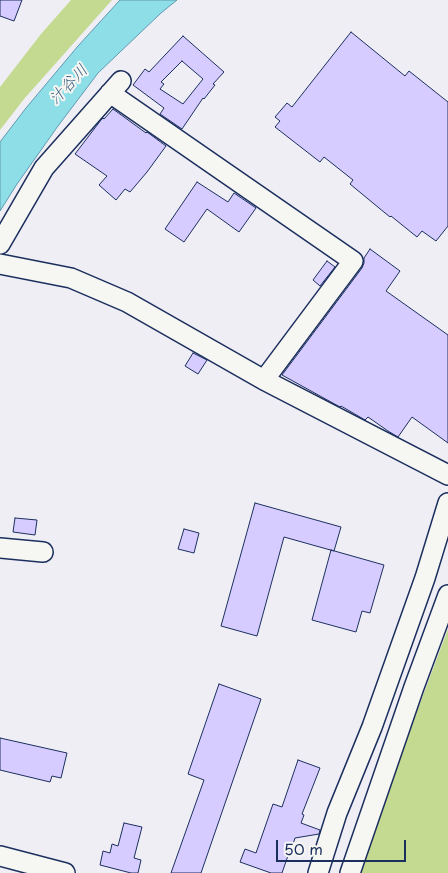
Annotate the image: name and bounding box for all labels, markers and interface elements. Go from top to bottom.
water label: 汁谷川 [46,61,92,109]
scale bar [278,830,408,862]
text: 50 m [284,837,323,860]

